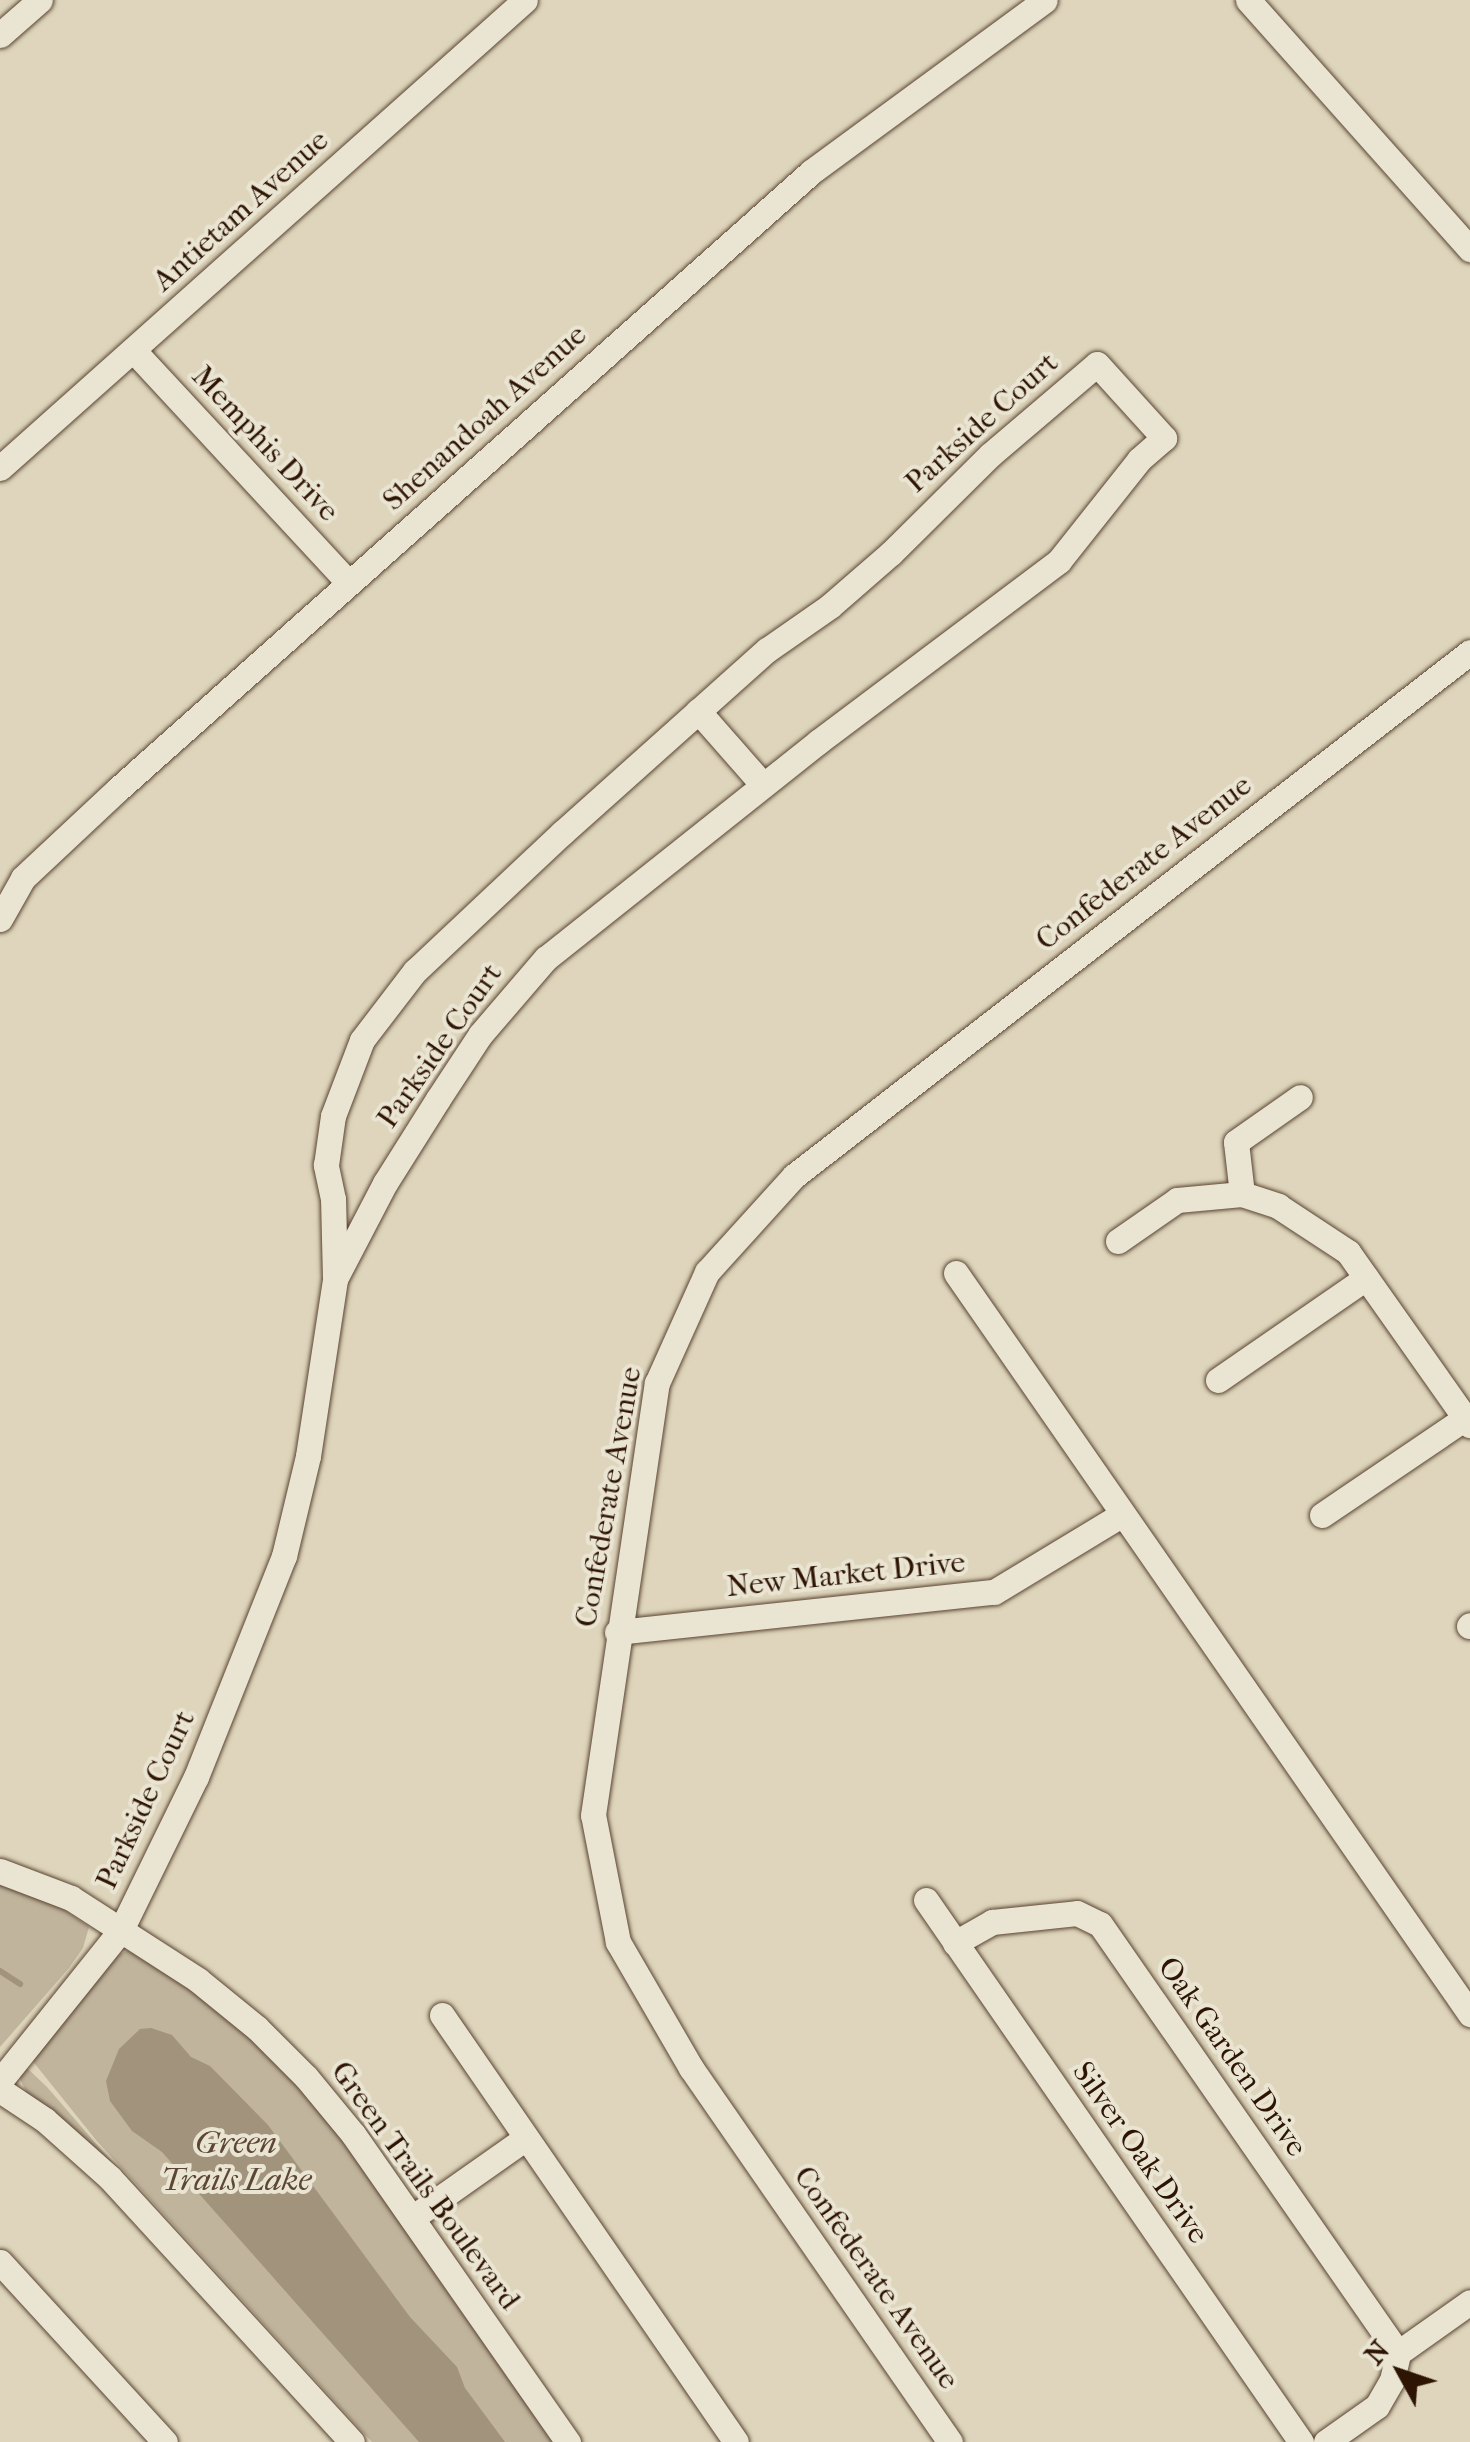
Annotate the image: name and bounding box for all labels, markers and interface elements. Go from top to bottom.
street label: Antietam Avenue [146,123,336,299]
street label: Shenandoah Avenue [376,317,594,519]
street label: Parkside Court [898,345,1066,501]
street label: Memphis Drive [184,359,346,529]
street label: Confederate Avenue [1029,768,1259,958]
street label: Parkside Court [370,957,510,1135]
street label: Confederate Avenue [568,1364,650,1630]
street label: New Market Drive [725,1545,967,1605]
street label: Parkside Court [89,1705,203,1895]
street label: Oak Garden Drive [1150,1950,1314,2164]
street label: Green Trails Boulevard [323,2055,527,2317]
street label: Silver Oak Drive [1064,2055,1216,2251]
water label: Green Trails Lake [161,2125,311,2200]
street label: Confederate Avenue [786,2160,966,2396]
north arrow [1350,2322,1450,2422]
text: N [1357,2334,1396,2371]

